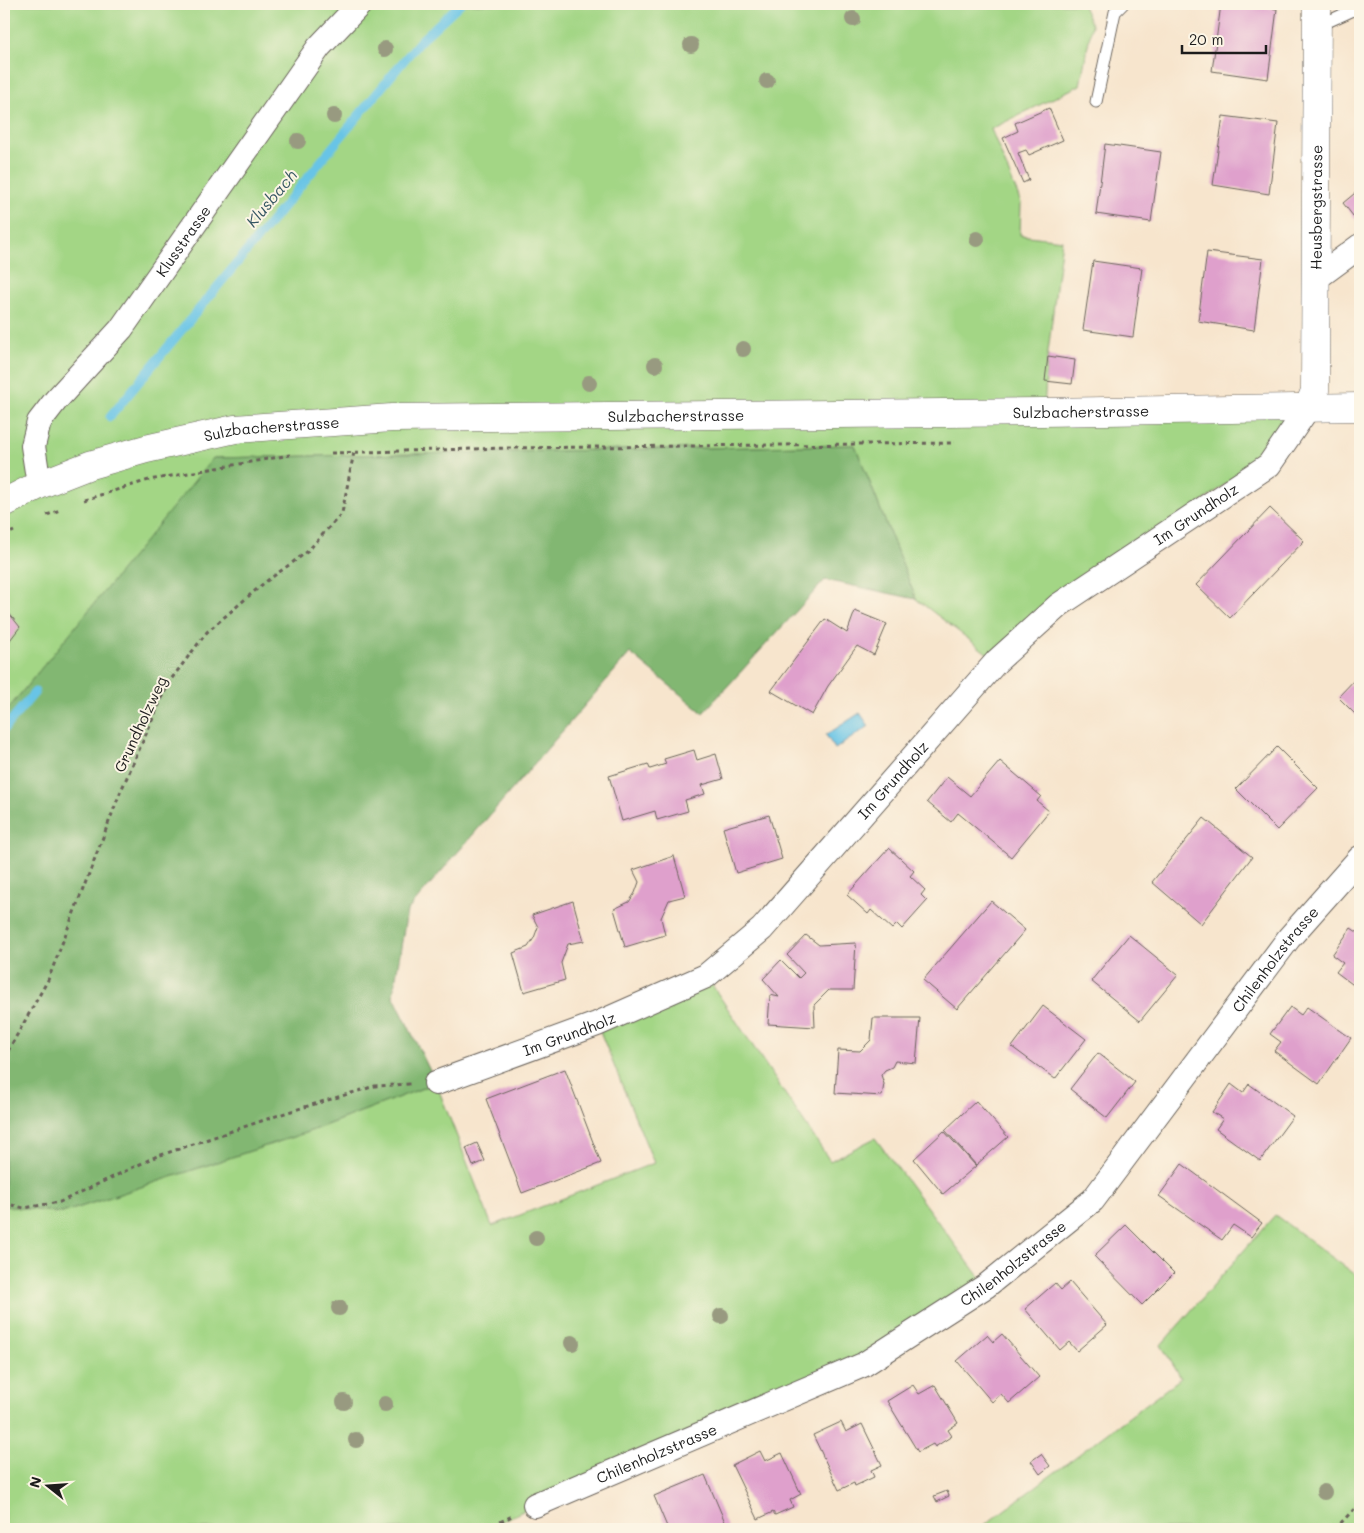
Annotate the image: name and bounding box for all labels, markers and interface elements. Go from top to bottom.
scale bar [1182,22,1265,54]
text: 20 m [1189,29,1223,49]
street label: Heusbergstrasse [1306,145,1326,270]
water label: Klusbach [241,165,301,231]
street label: Klusstrasse [151,201,215,281]
street label: Sulzbacherstrasse [1013,400,1149,422]
street label: Sulzbacherstrasse [608,405,744,426]
street label: Sulzbacherstrasse [202,412,340,446]
street label: Im Grundholz [1150,478,1242,549]
street label: Grundholzweg [109,672,171,775]
street label: Im Grundholz [853,737,932,823]
street label: Chilenholzstrasse [1227,902,1323,1016]
street label: Im Grundholz [520,1007,619,1060]
street label: Chilenholzstrasse [956,1216,1070,1310]
street label: Chilenholzstrasse [593,1419,720,1488]
north arrow [22,1460,72,1510]
text: N [24,1474,46,1490]

